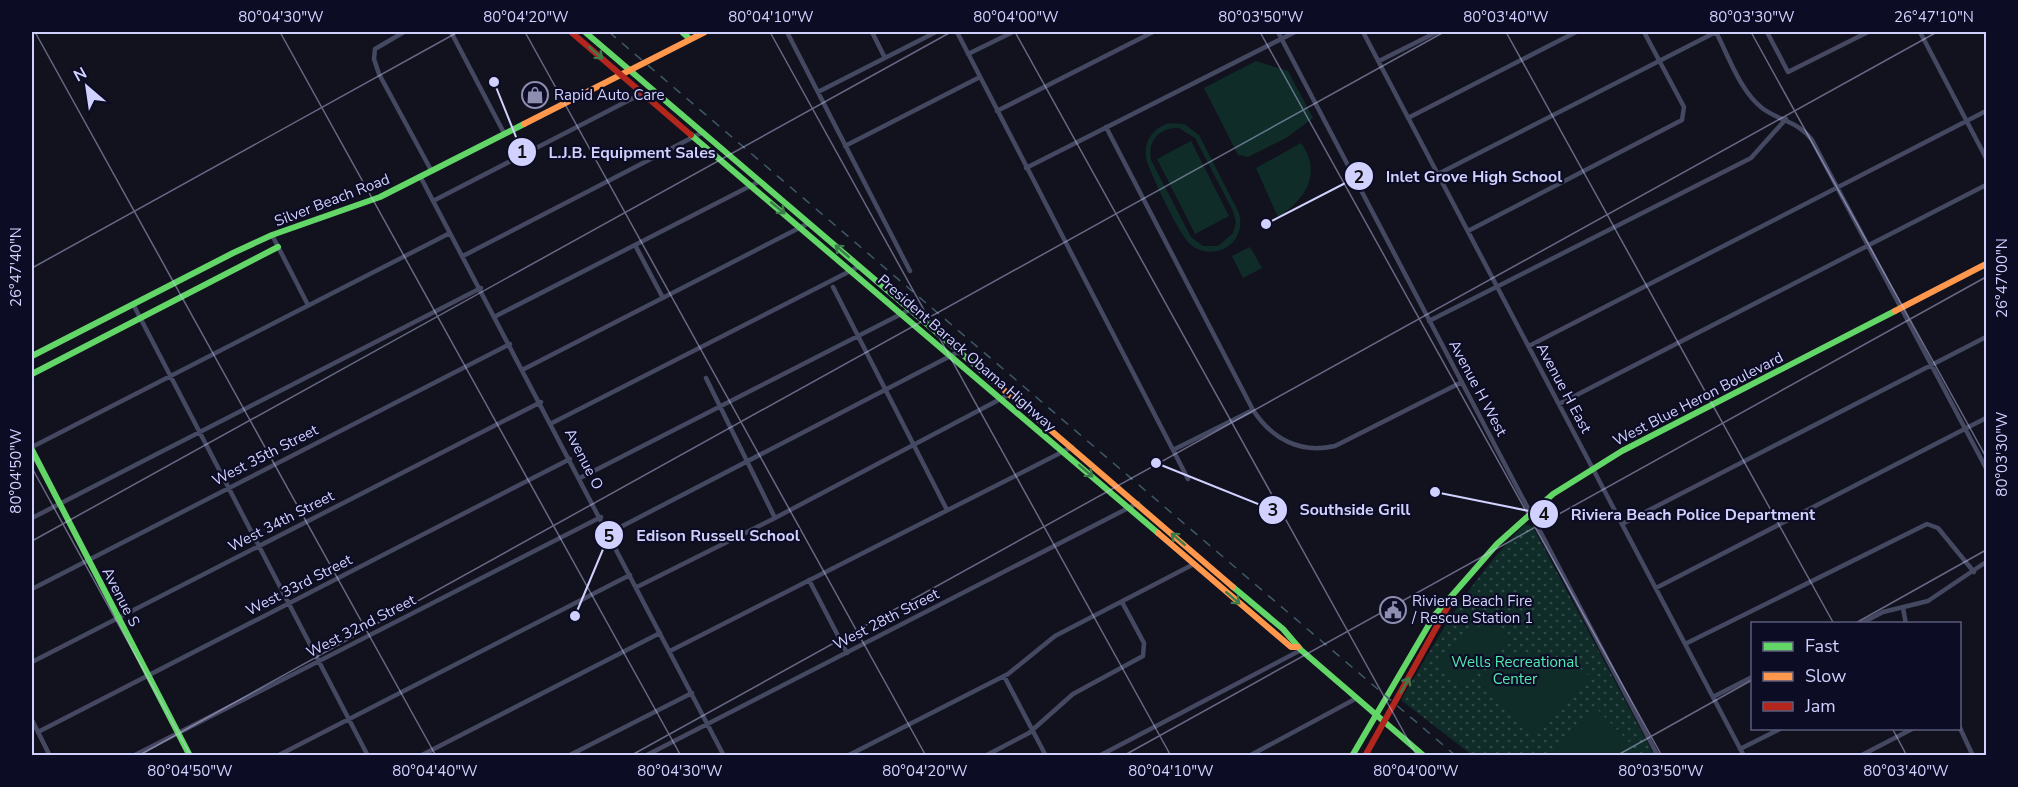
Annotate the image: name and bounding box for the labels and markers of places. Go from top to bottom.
shop icon: Rapid Auto Care [520,80,550,110]
place label: Rapid Auto Care [554,85,665,105]
callout: L.J.B. Equipment Sales [507,135,728,169]
callout: Inlet Grove High School [1344,159,1574,193]
callout: Southside Grill [1258,493,1423,527]
callout: Riviera Beach Police Department [1529,497,1827,531]
callout: Edison Russell School [594,518,812,552]
place label: Riviera Beach Fire / Rescue Station 1 [1411,591,1533,628]
public building icon: Riviera Beach Fire / Rescue Station 1 [1378,595,1408,625]

